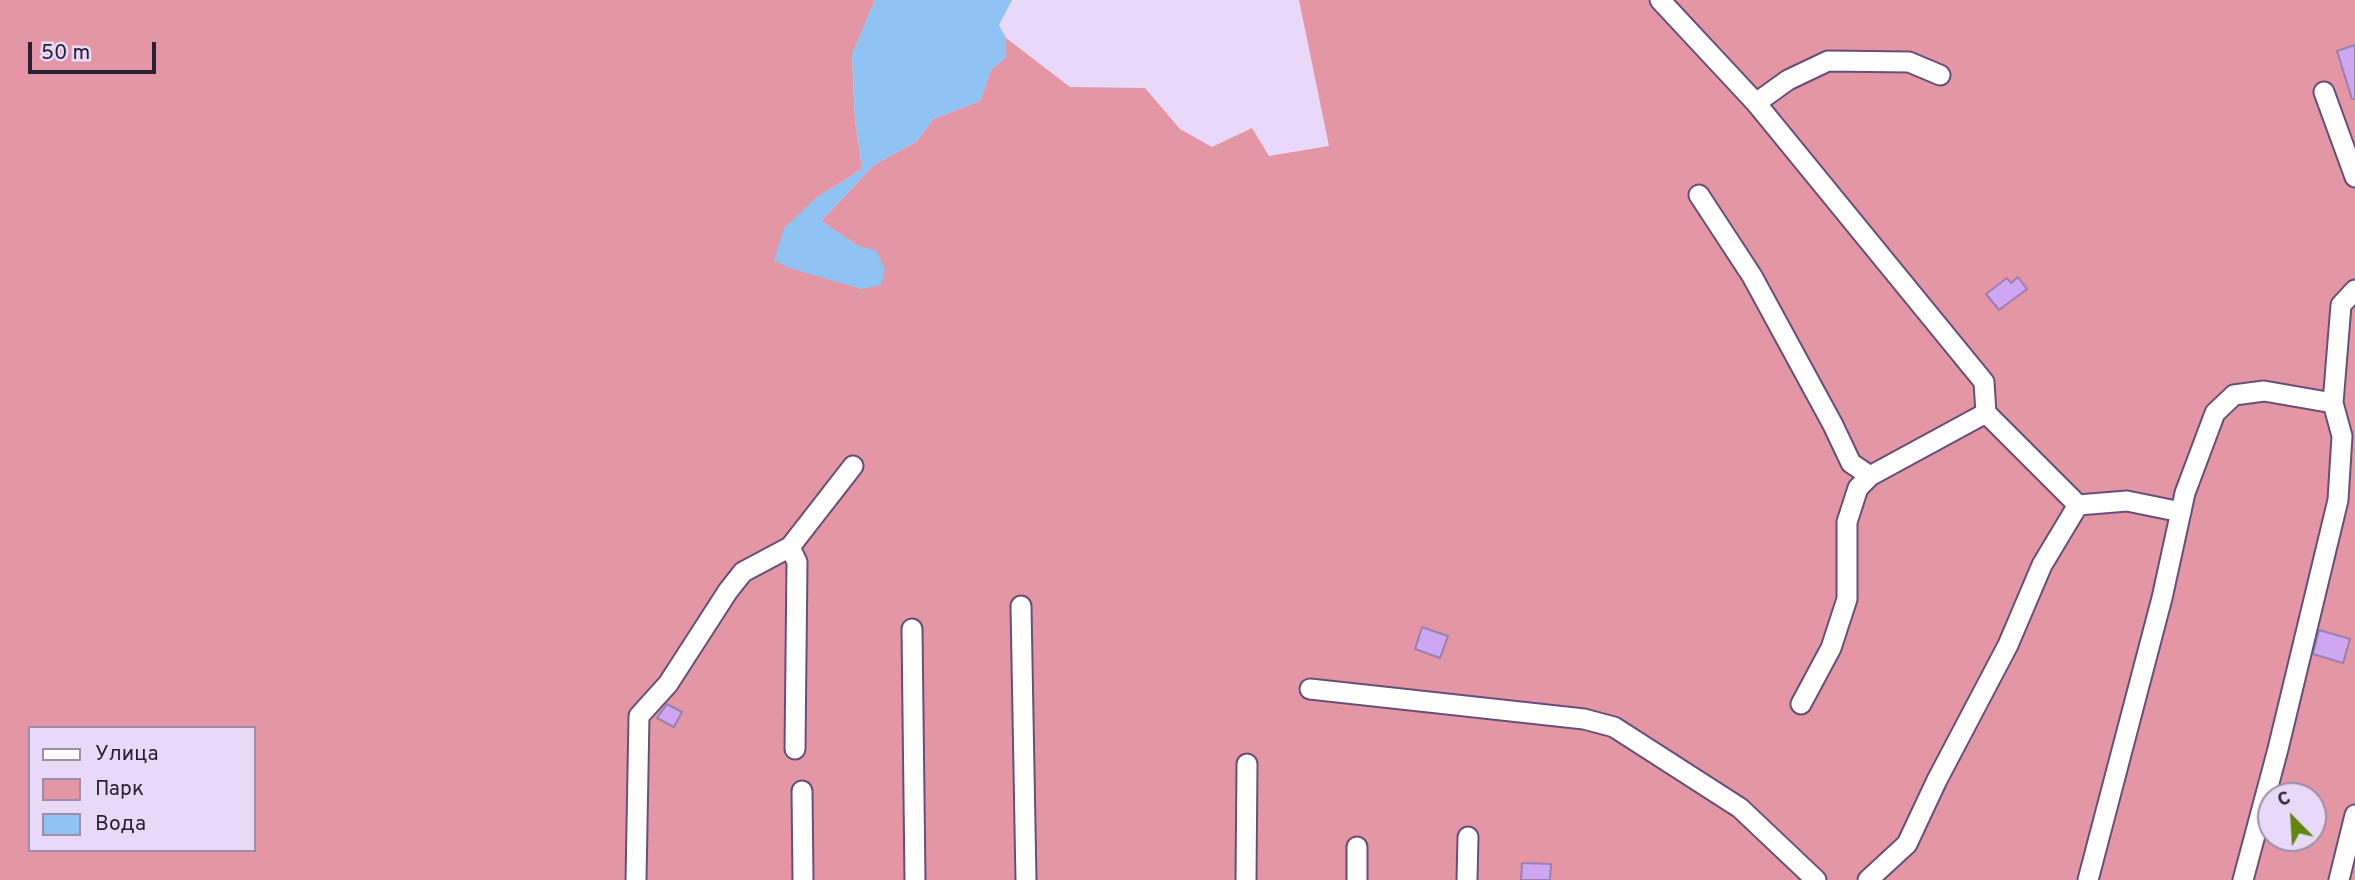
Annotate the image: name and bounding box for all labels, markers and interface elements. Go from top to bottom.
scale bar [32,28,159,72]
text: 50 m [41,40,90,67]
legend [28,726,256,852]
text: Улица [95,741,159,768]
text: Парк [95,776,144,803]
north arrow [2257,782,2327,852]
text: С [2274,786,2295,813]
text: Вода [95,811,146,838]

